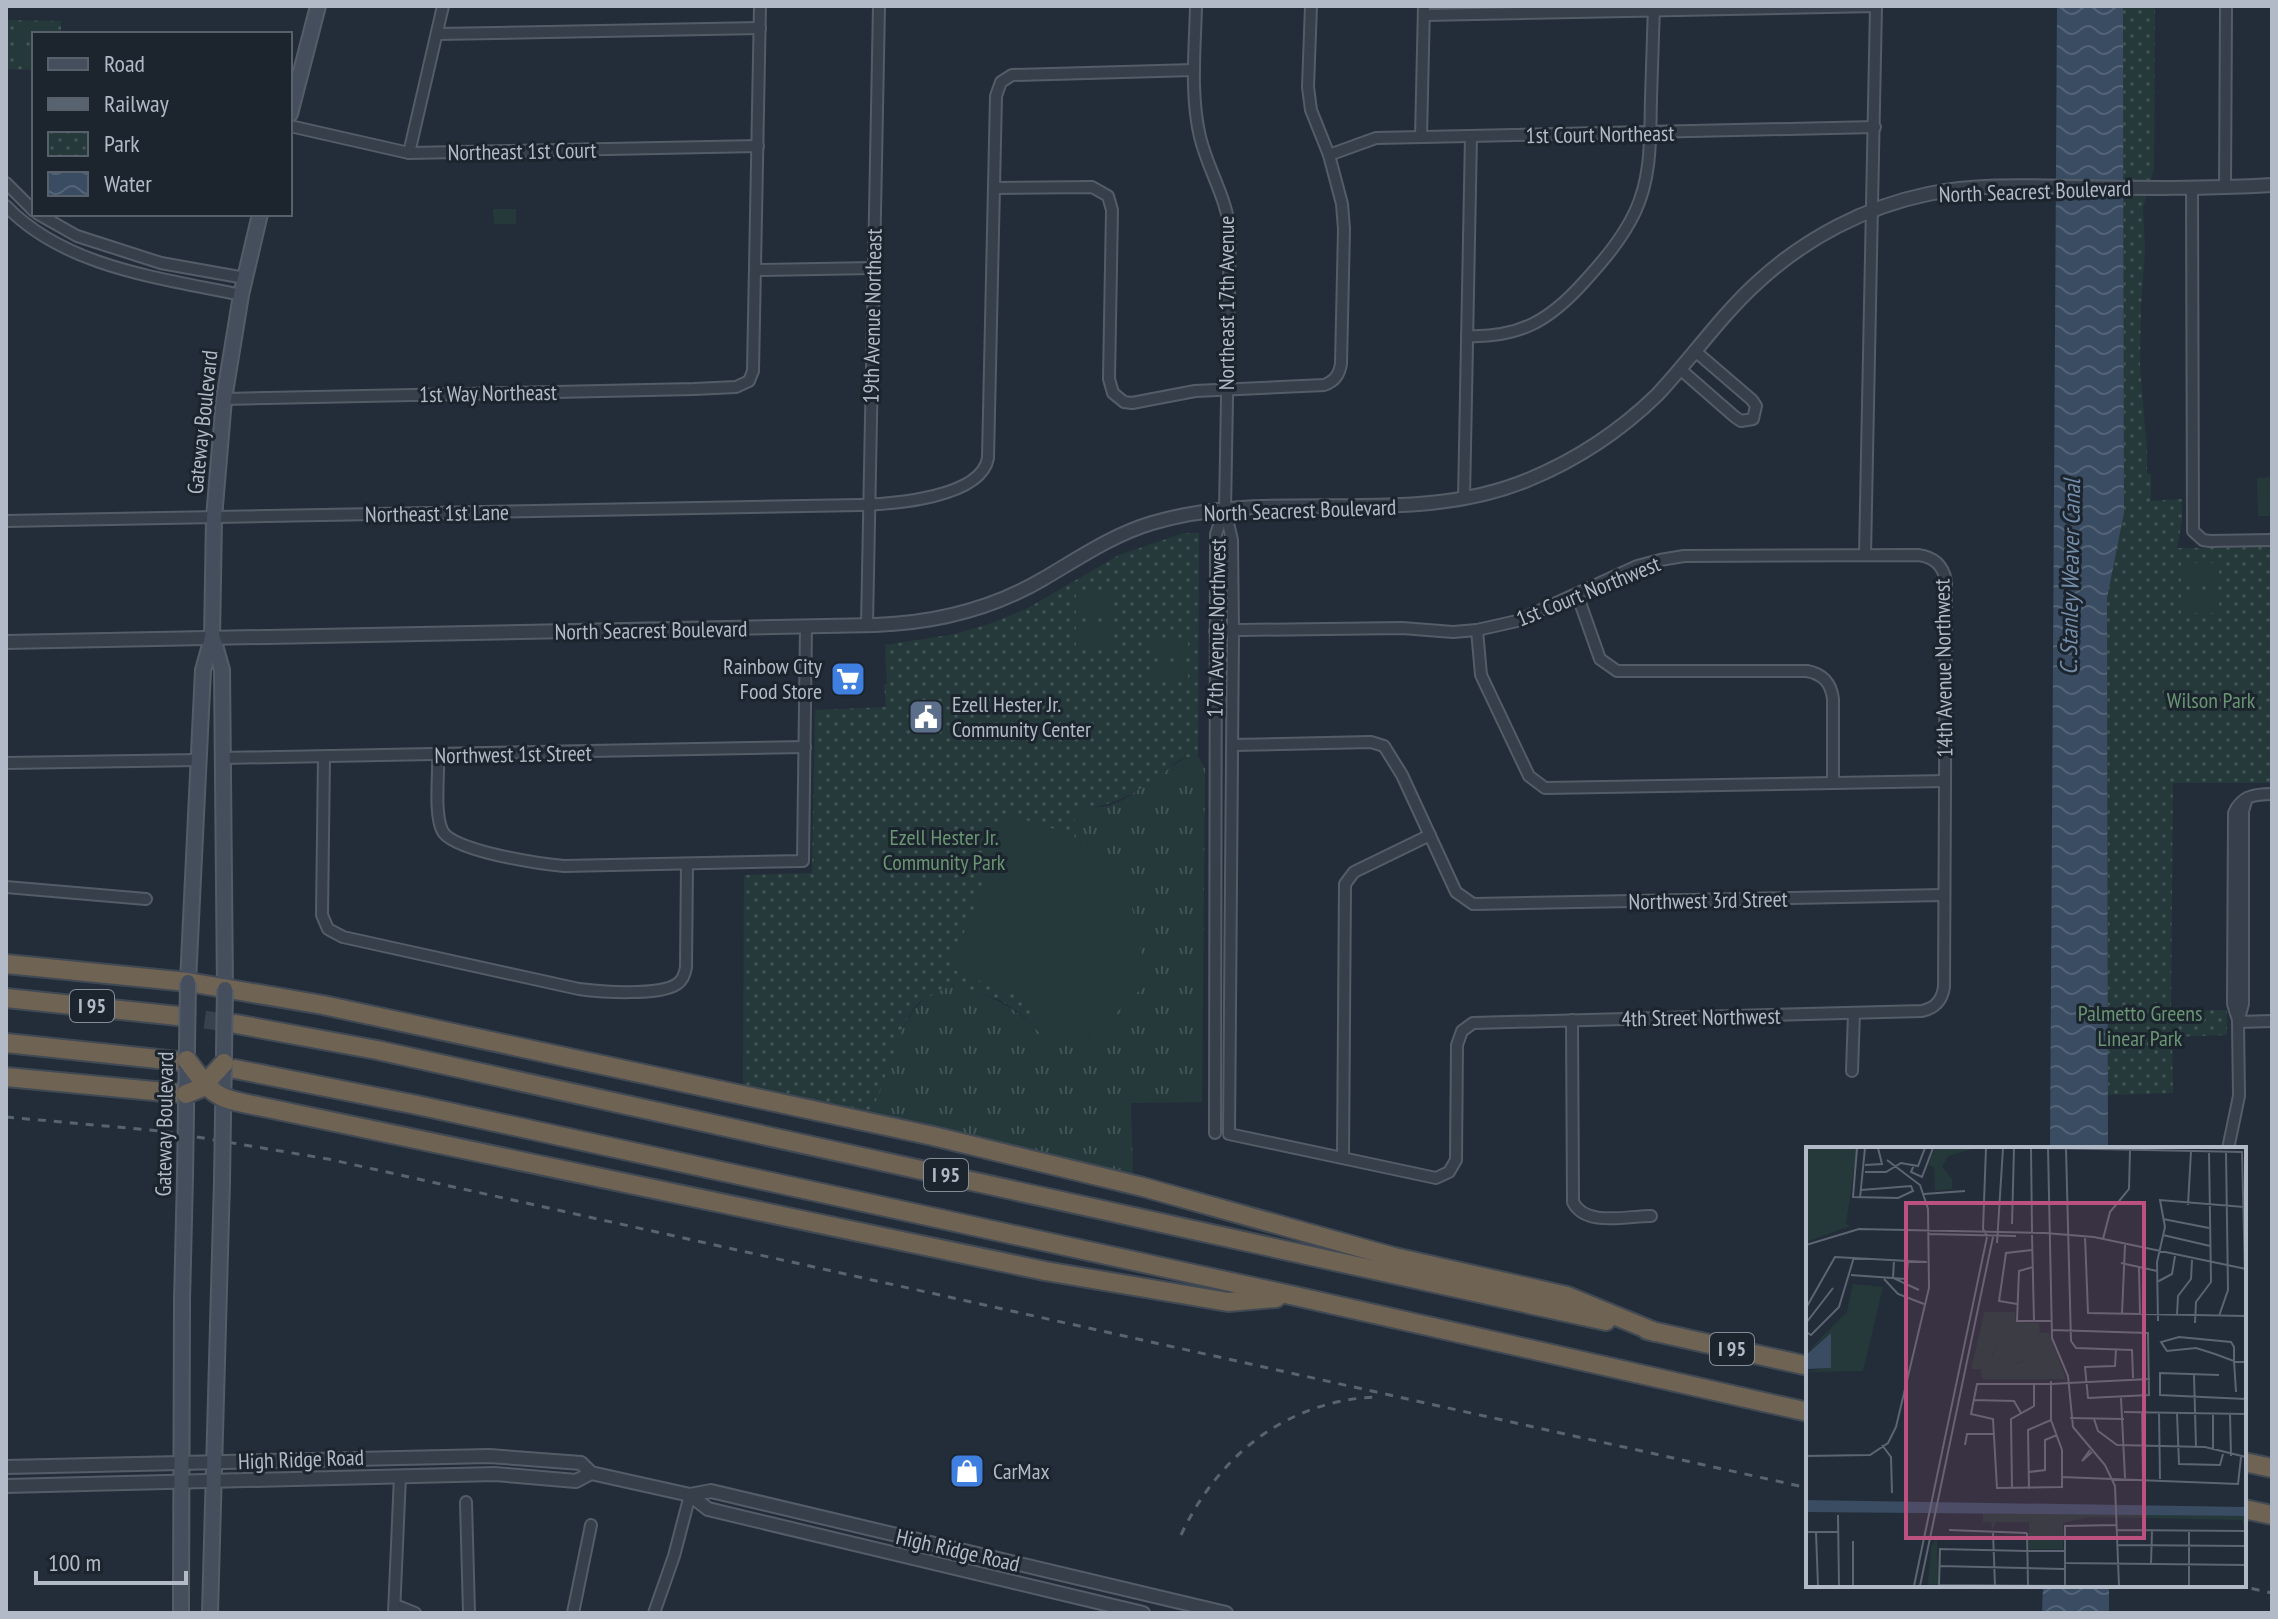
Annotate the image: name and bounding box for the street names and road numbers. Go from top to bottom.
street label: 1st Court Northeast [1525,119,1675,149]
street label: Northeast 1st Court [447,136,597,166]
street label: North Seacrest Boulevard [1938,174,2132,208]
street label: Northeast 17th Avenue [1212,216,1240,390]
street label: 19th Avenue Northeast [856,228,888,404]
street label: Gateway Boulevard [181,349,223,495]
street label: 1st Way Northeast [419,378,557,408]
street label: North Seacrest Boulevard [1203,493,1397,527]
street label: Northeast 1st Lane [365,498,509,528]
street label: 17th Avenue Northwest [1200,538,1232,718]
street label: 1st Court Northwest [1512,549,1664,633]
street label: 14th Avenue Northwest [1927,578,1959,758]
street label: North Seacrest Boulevard [554,614,748,646]
street label: Northwest 1st Street [434,739,592,769]
street label: Northwest 3rd Street [1628,885,1788,915]
road number: I 95 [70,990,114,1022]
street label: 4th Street Northwest [1621,1002,1781,1032]
street label: Gateway Boulevard [149,1051,179,1197]
road number: I 95 [924,1159,968,1191]
road number: I 95 [1710,1333,1754,1365]
street label: High Ridge Road [238,1443,364,1475]
street label: High Ridge Road [893,1522,1023,1578]

